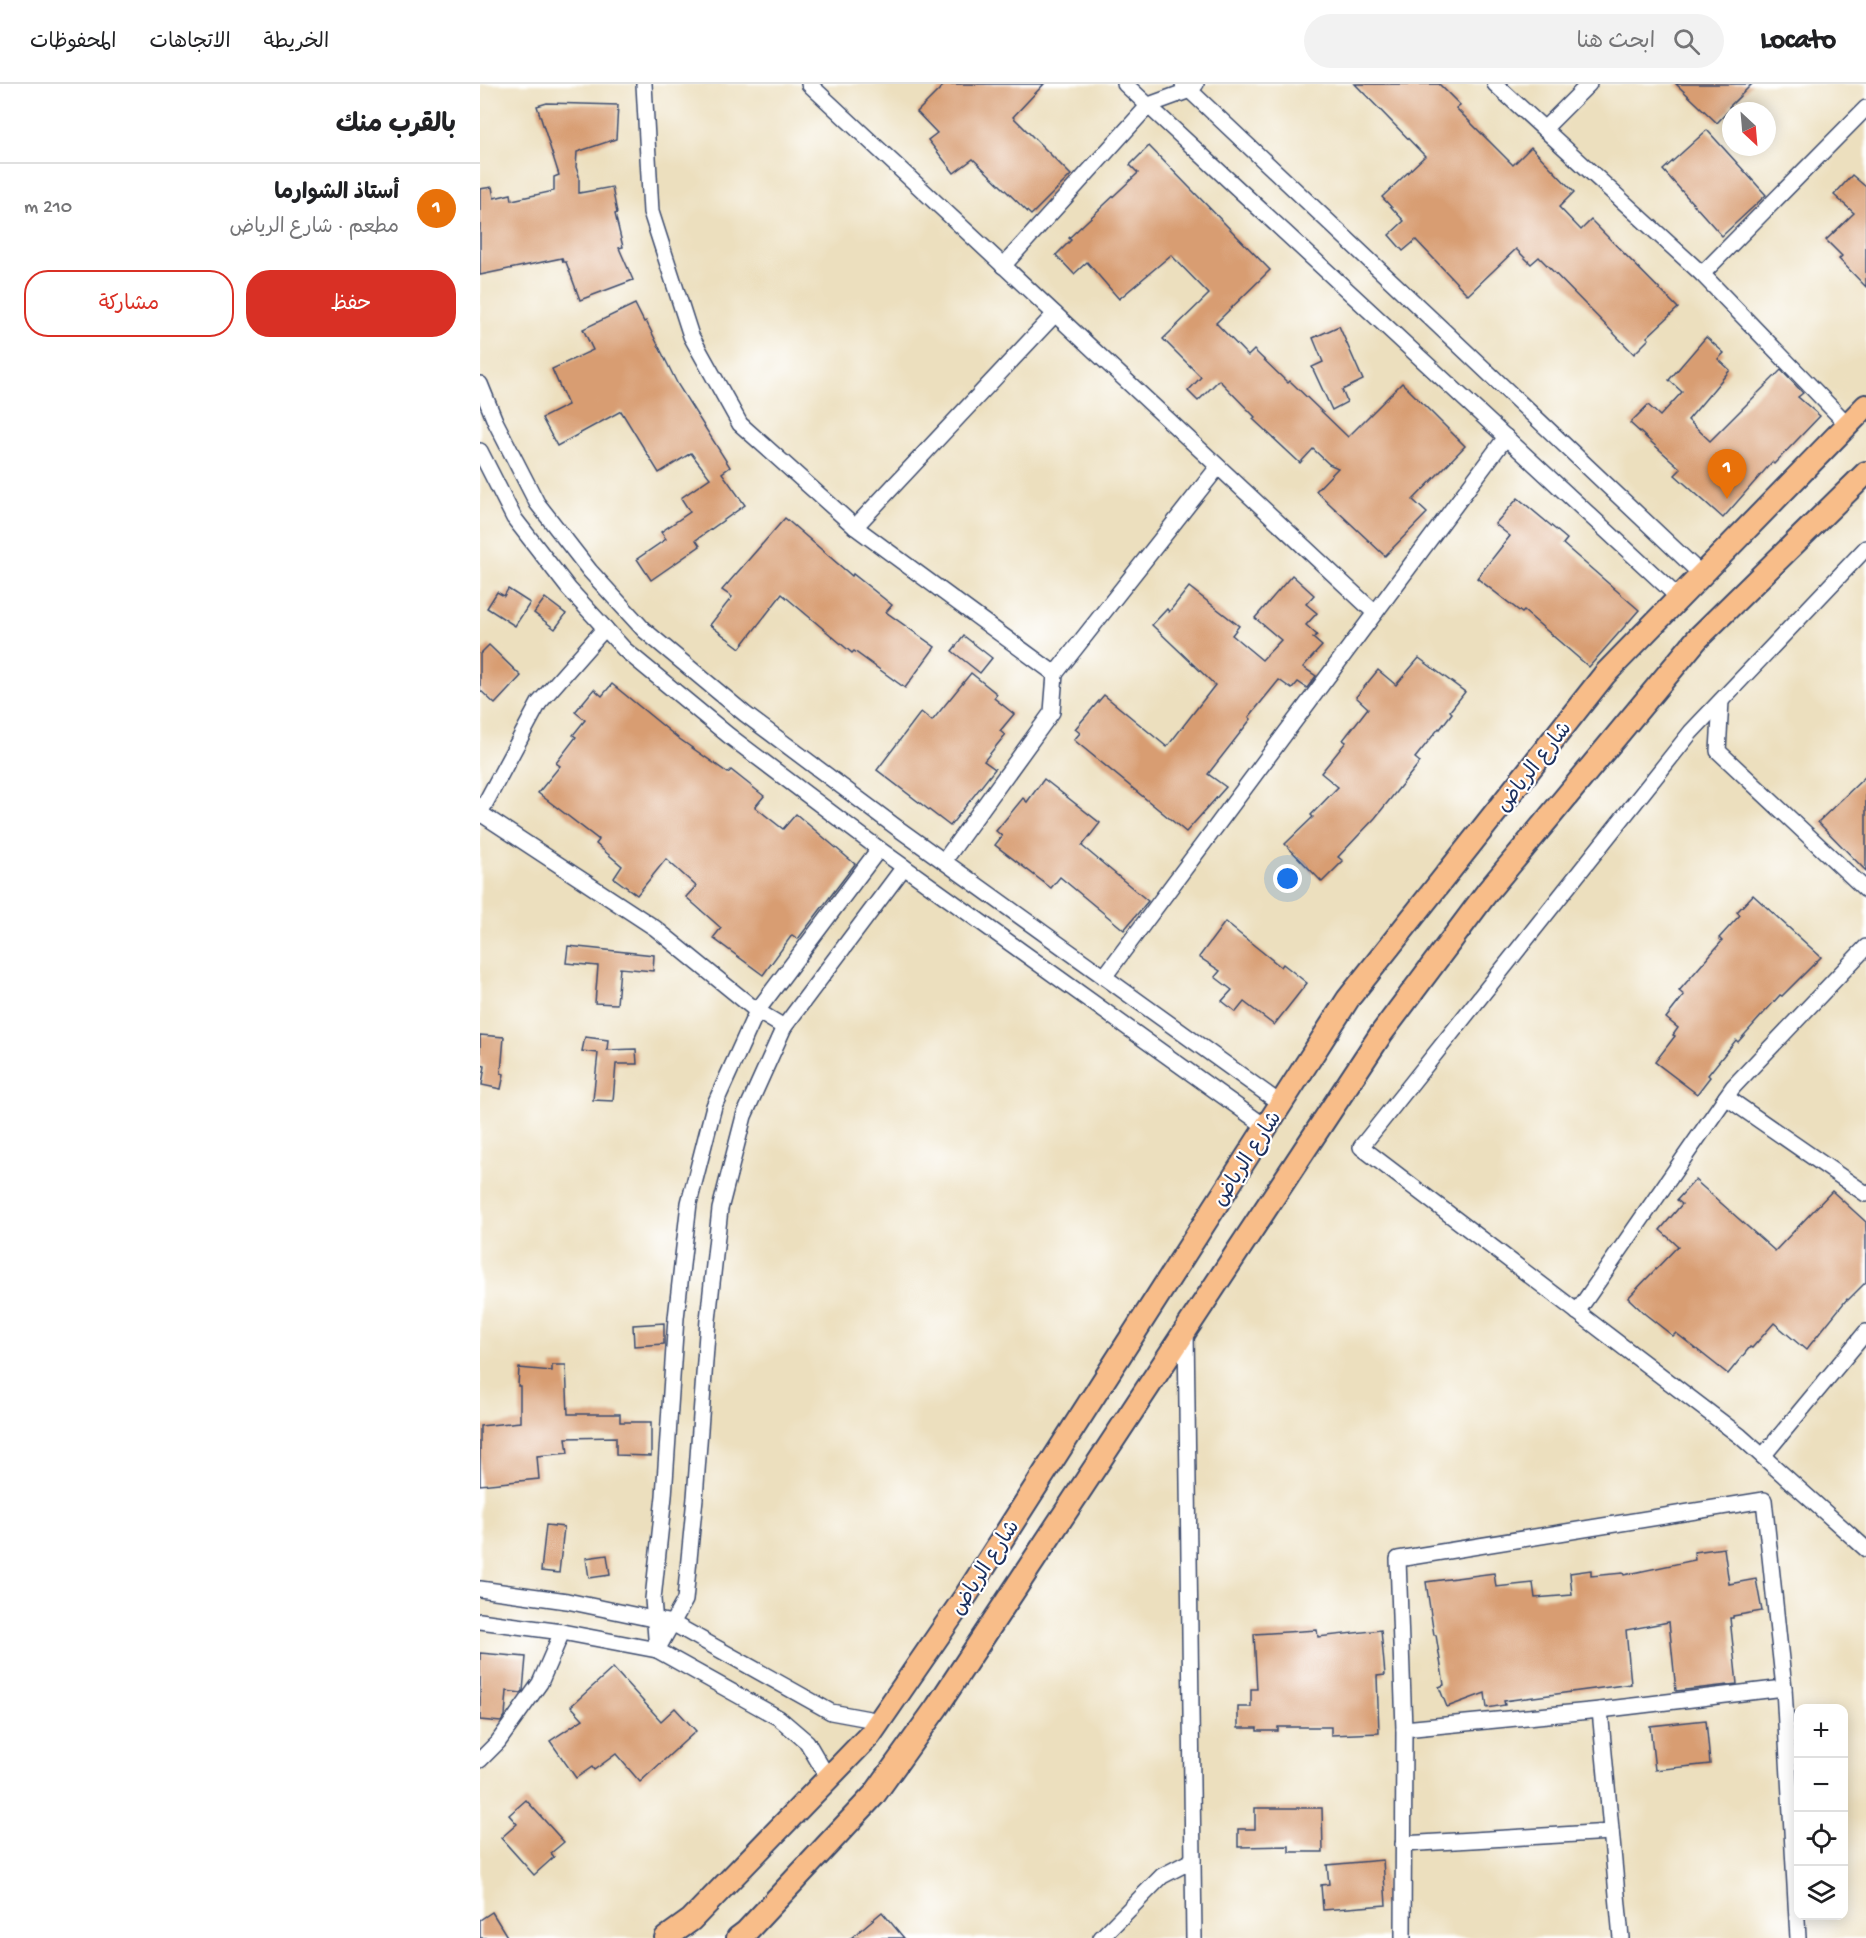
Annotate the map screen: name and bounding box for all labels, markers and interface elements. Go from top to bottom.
search box [1304,14,1724,68]
icon: search [1670,25,1703,58]
text: Locato [1760,25,1836,58]
text: ابحث هنا [1576,30,1655,56]
text: المحفوظات [30,31,116,56]
text: الاتجاهات [149,31,231,56]
text: الخريطة [264,31,329,56]
north arrow [1722,102,1776,156]
text: بالقرب منك [336,111,456,142]
text: أستاذ الشوارما [274,181,399,207]
text: 210 m [24,197,72,220]
text: 1 [432,197,441,220]
text: مطعم · شارع الرياض [230,217,399,240]
button: مشاركة [24,270,234,337]
button: حفظ [246,270,456,337]
pin: 1 [1708,450,1746,499]
street label: شارع الرياض [1493,718,1579,819]
your location [1273,864,1302,893]
street label: شارع الرياض [1209,1108,1289,1212]
street label: شارع الرياض [947,1517,1027,1621]
map controls [1794,1704,1848,1920]
button: + [1794,1704,1848,1758]
button: − [1794,1758,1848,1812]
button: locate [1794,1812,1848,1866]
button: layers [1794,1866,1848,1920]

